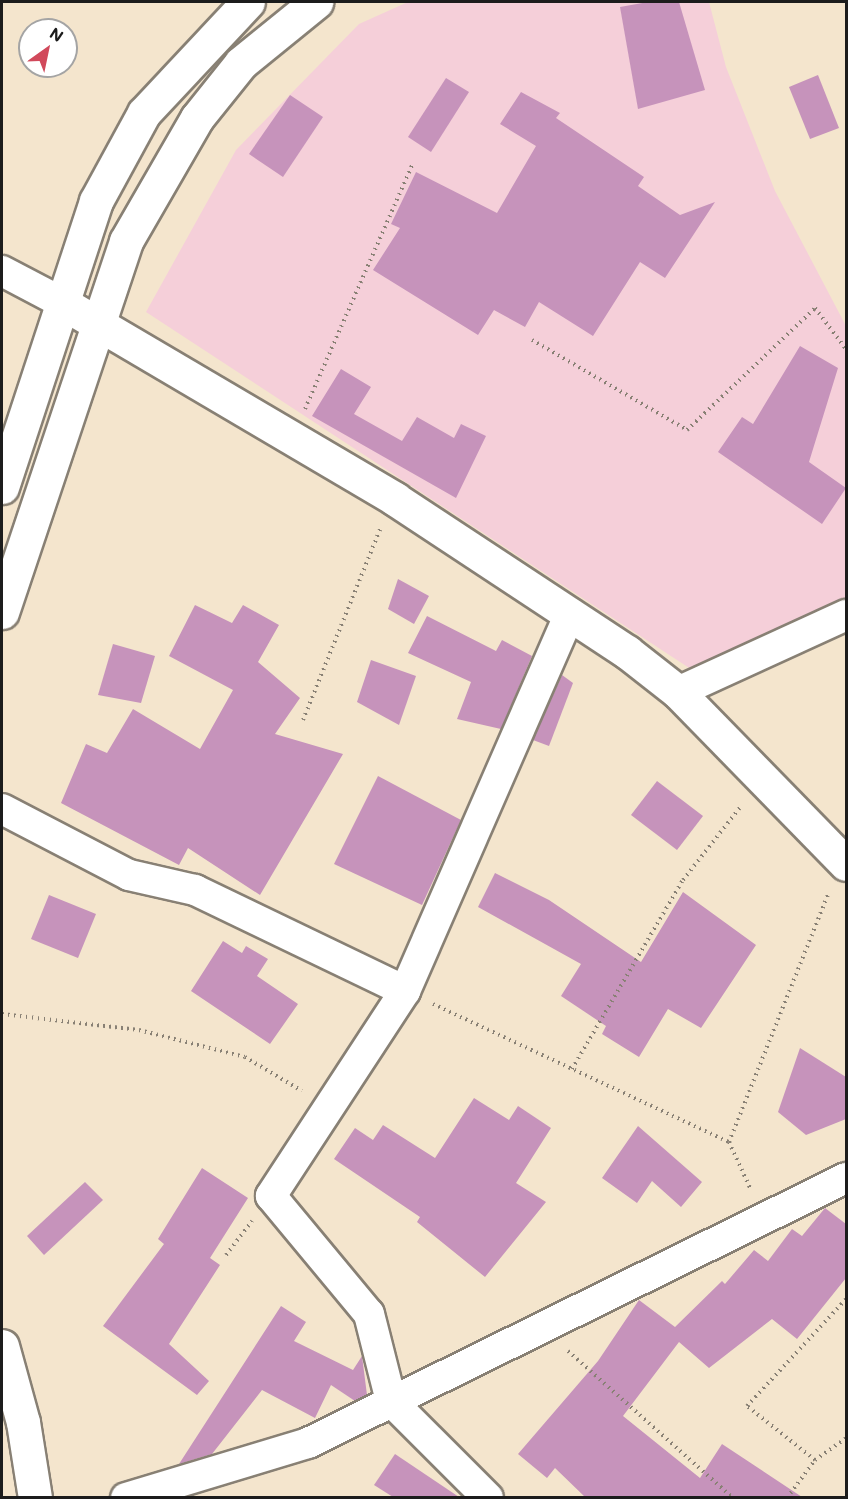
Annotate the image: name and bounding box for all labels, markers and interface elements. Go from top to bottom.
north arrow [18,18,78,78]
text: N [46,22,68,46]

